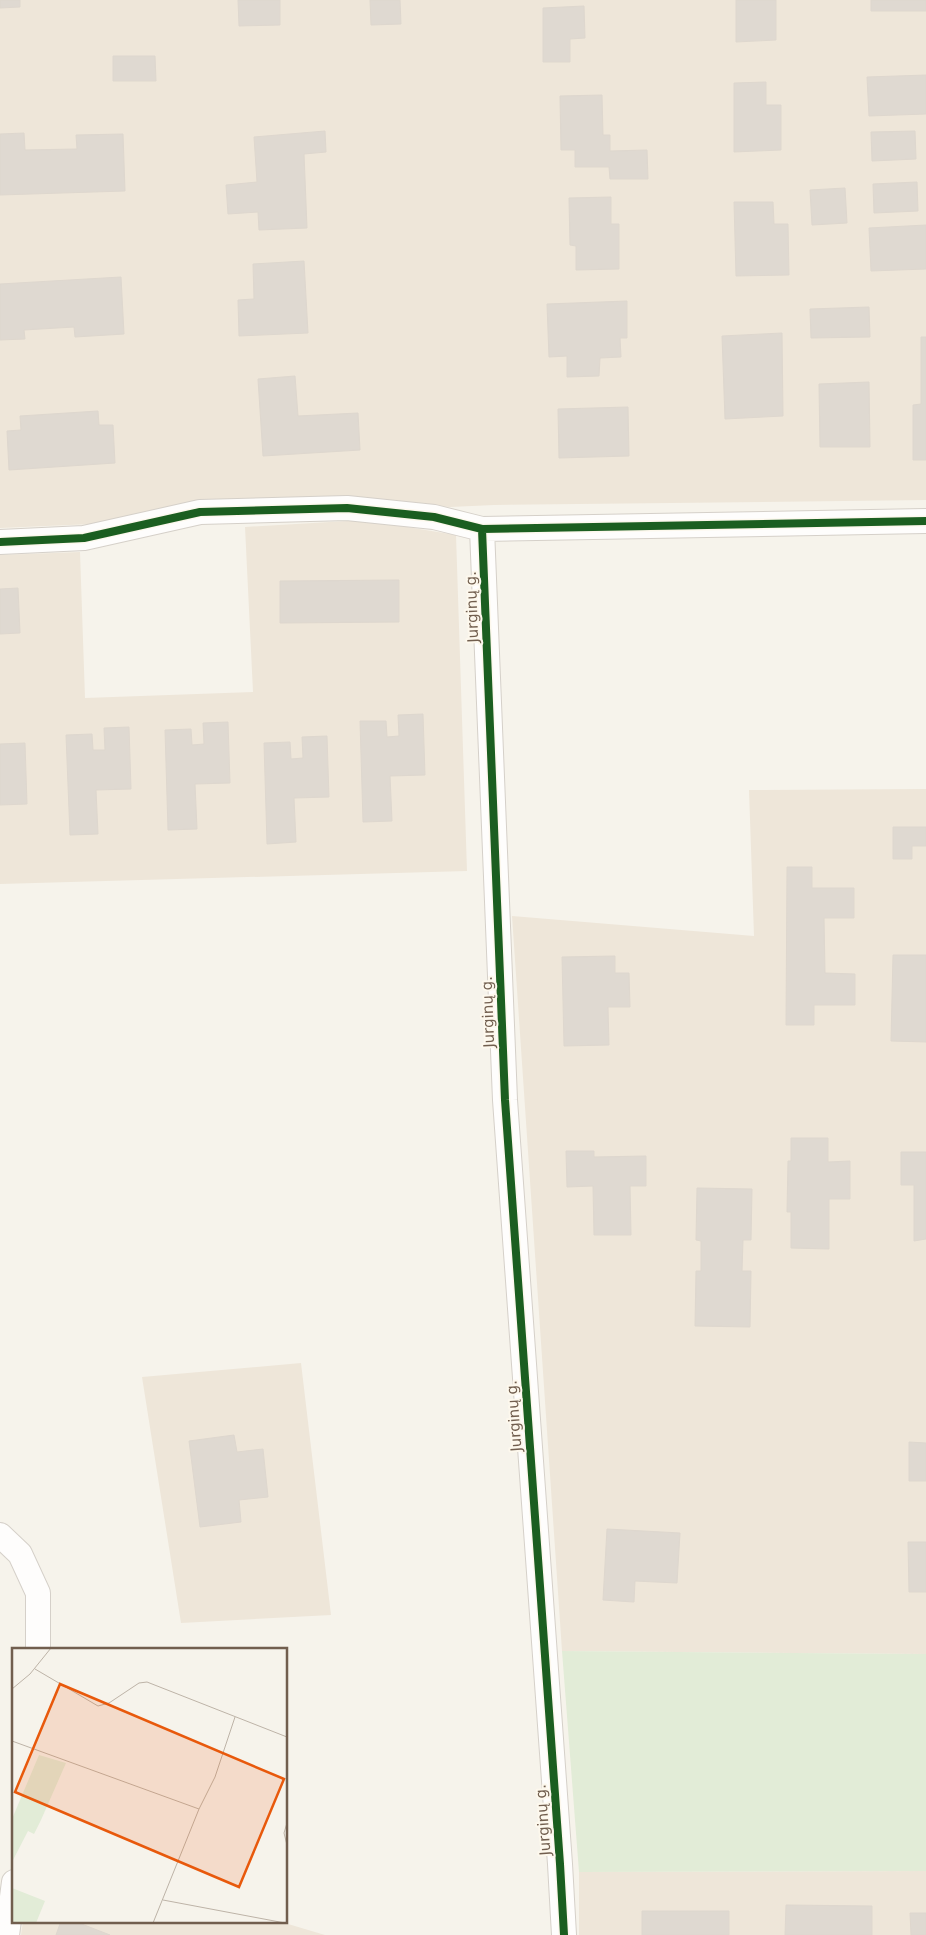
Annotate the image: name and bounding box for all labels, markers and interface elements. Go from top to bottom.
street label: Jurginų g. [462,571,482,644]
street label: Jurginų g. [478,976,498,1049]
street label: Jurginų g. [503,1380,526,1453]
inset map [12,1648,288,1922]
street label: Jurginų g. [532,1784,555,1857]

